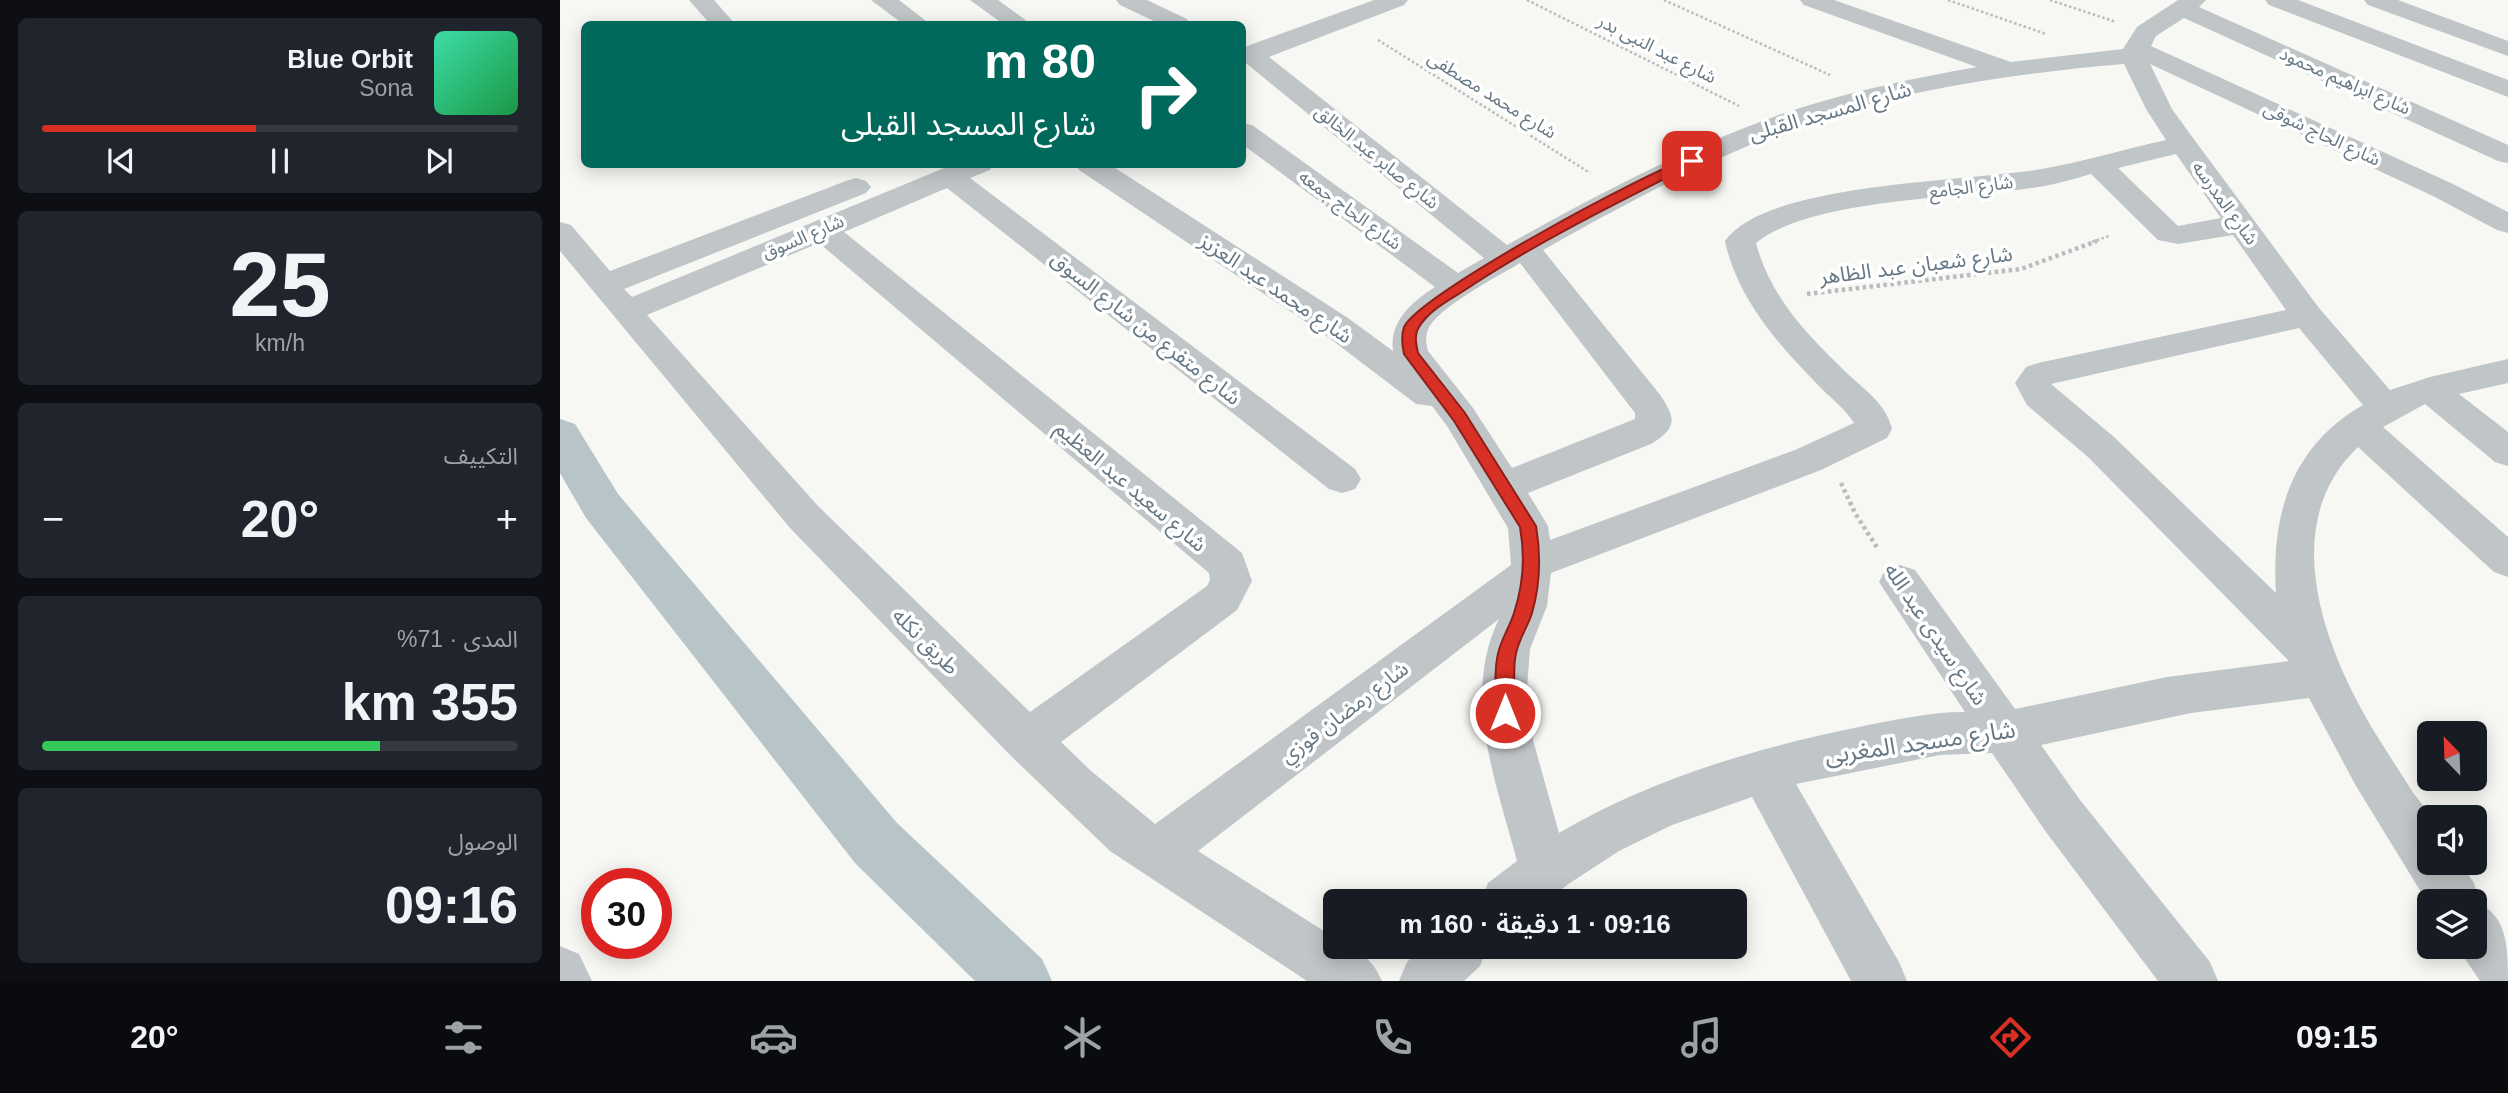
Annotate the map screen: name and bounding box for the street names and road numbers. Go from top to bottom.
street label: شارع عبد النبى بدر [1592,10,1720,91]
street label: شارع ابراهيم محمود [2275,43,2413,122]
street label: شارع محمد مصطفى [1422,47,1560,146]
street label: شارع المسجد القبلى [1746,77,1915,149]
street label: شارع الحاج شوقى [2259,98,2383,173]
street label: شارع صابر عبد الخالق [1309,101,1443,216]
street label: شارع المدرسه [2185,157,2262,251]
street label: شارع الحاج جمعه [1293,166,1405,257]
street label: شارع الجامع [1928,172,2015,206]
street label: شارع السوق [759,211,848,267]
street label: شارع محمد عبد العزيز [1192,228,1357,351]
street label: شارع شعبان عبد الظاهر [1817,242,2014,292]
street label: شارع متفرع من شارع السوق [1044,247,1245,412]
street label: شارع سعيد عبد العظيم [1048,416,1211,559]
street label: شارع سيدى عبد الله [1877,559,1992,711]
street label: طريق نكله [887,603,964,680]
street label: شارع رمضان فوزي [1276,657,1415,771]
street label: شارع مسجد المغربى [1823,715,2018,773]

